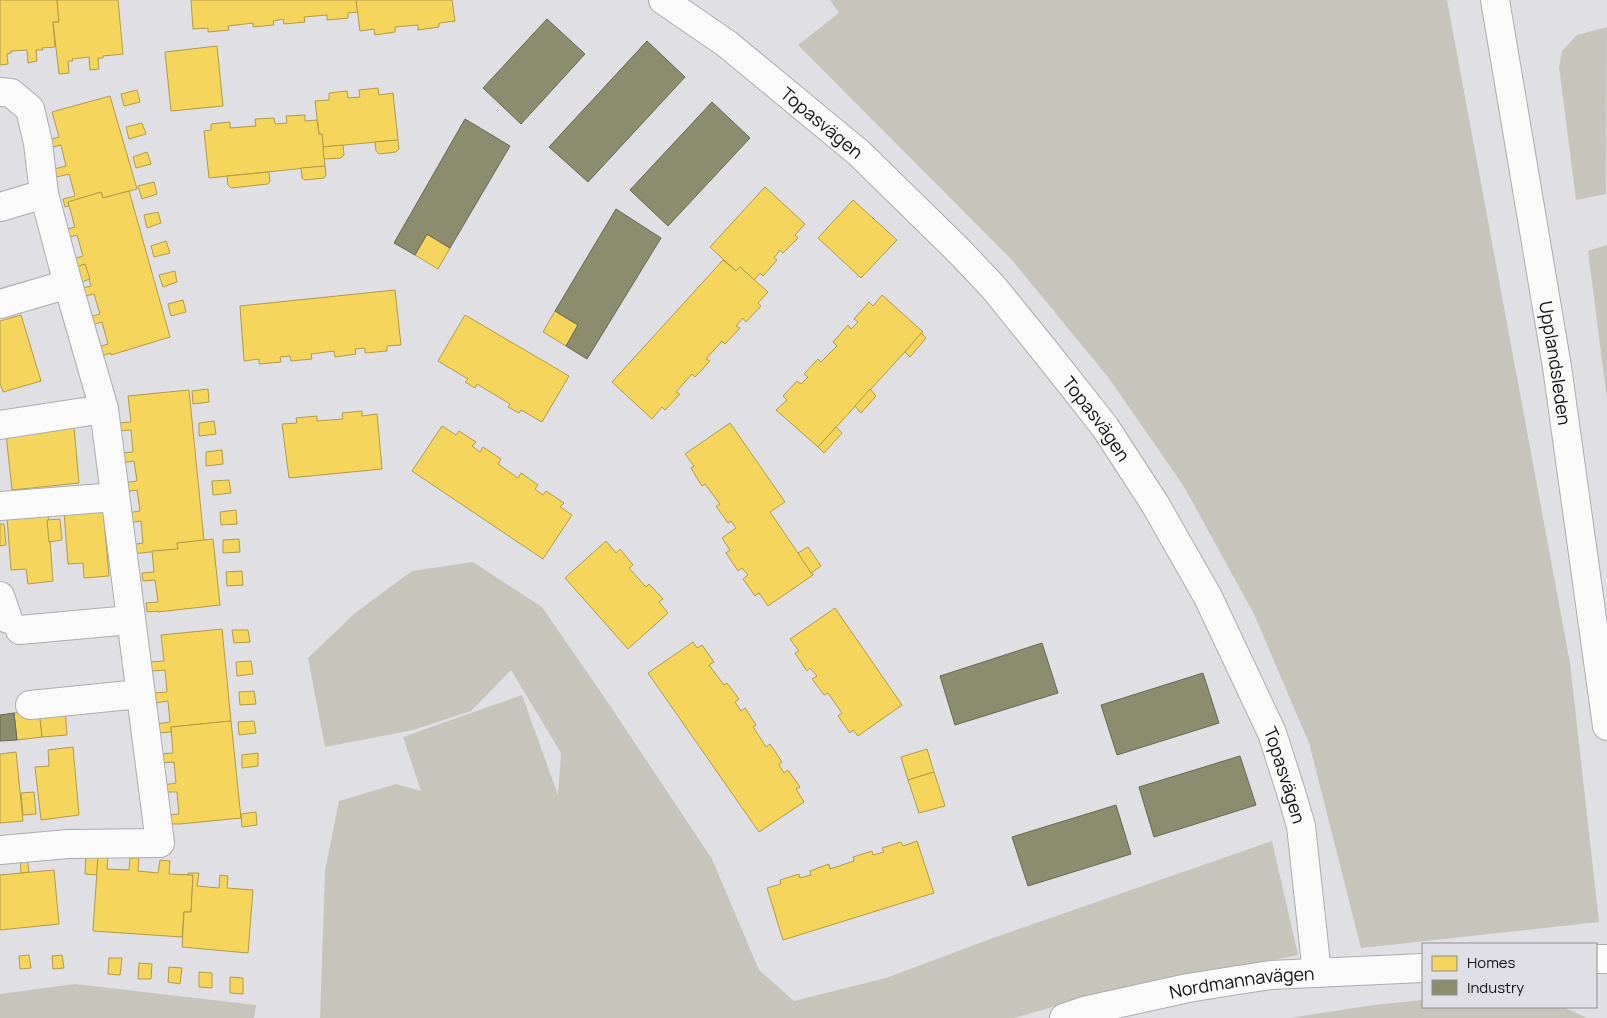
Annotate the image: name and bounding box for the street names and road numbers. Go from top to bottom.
street label: Topasvägen [776,81,868,164]
street label: Upplandsleden [1534,299,1577,427]
street label: Topasvägen [1057,371,1136,466]
street label: Topasvägen [1259,723,1312,826]
street label: Nordmannavägen [1167,961,1315,1004]

